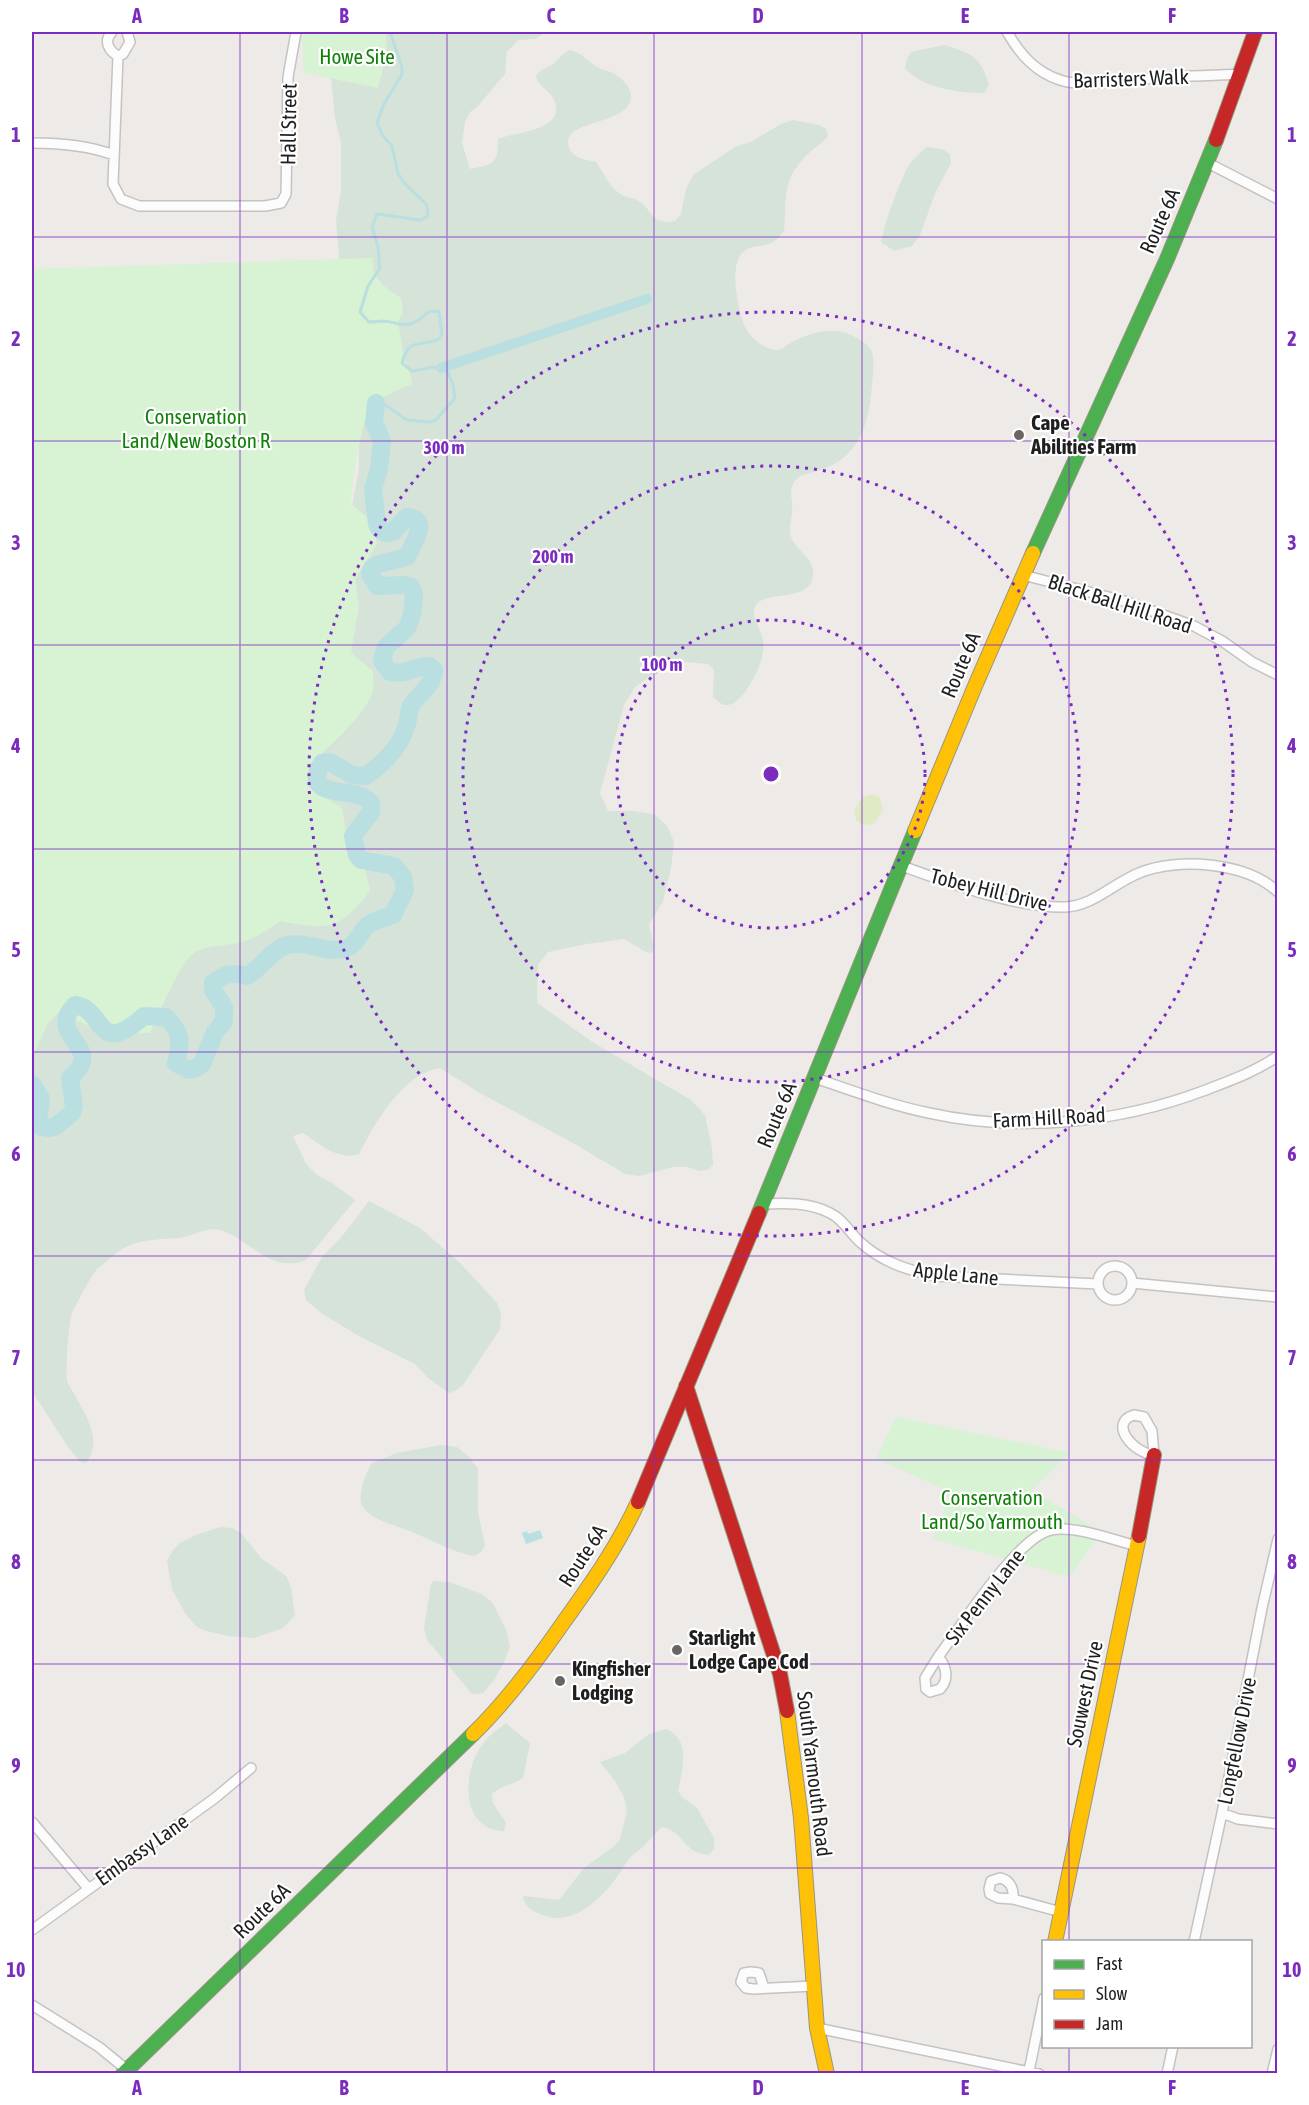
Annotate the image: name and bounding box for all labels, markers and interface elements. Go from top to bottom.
text: A [131,4,142,27]
text: B [339,4,349,27]
text: C [547,4,556,27]
text: D [752,4,764,27]
text: E [961,4,970,27]
text: F [1168,4,1176,27]
park label: Howe Site [319,44,395,68]
street label: Barristers Walk [1073,64,1189,92]
street label: Hall Street [275,83,301,165]
text: 1 [11,123,21,146]
text: 1 [1287,123,1297,146]
street label: Route 6A [1134,184,1184,257]
text: 2 [11,327,21,350]
text: 2 [1287,327,1297,350]
park label: Conservation Land/New Boston R [122,404,271,452]
place label: Cape Abilities Farm [1030,410,1136,458]
marker: Cape Abilities Farm [1012,428,1026,442]
text: 300 m [424,437,464,458]
text: 3 [11,531,21,554]
text: 3 [1287,531,1297,554]
text: 200 m [533,546,573,567]
street label: Black Ball Hill Road [1045,568,1195,638]
street label: Route 6A [936,628,985,701]
text: 100 m [642,654,682,675]
text: 4 [10,734,21,757]
text: 4 [1286,734,1297,757]
centre of rings [761,764,781,784]
street label: Tobey Hill Drive [928,863,1051,915]
text: 5 [11,938,21,961]
text: 5 [1287,938,1297,961]
street label: Route 6A [752,1078,801,1151]
street label: Farm Hill Road [992,1102,1106,1132]
text: 6 [11,1142,21,1165]
text: 6 [1287,1142,1297,1165]
street label: Apple Lane [912,1257,1000,1289]
text: 7 [11,1346,21,1369]
text: 7 [1287,1346,1297,1369]
park label: Conservation Land/So Yarmouth [921,1485,1063,1533]
street label: Route 6A [553,1519,611,1591]
street label: Six Penny Lane [940,1544,1029,1649]
text: 8 [11,1550,21,1573]
text: 8 [1287,1550,1297,1573]
place label: Starlight Lodge Cape Cod [689,1625,809,1673]
street label: Souwest Drive [1061,1639,1107,1749]
marker: Starlight Lodge Cape Cod [670,1643,684,1657]
place label: Kingfisher Lodging [572,1656,651,1704]
marker: Kingfisher Lodging [553,1674,567,1688]
street label: Longfellow Drive [1212,1675,1260,1807]
street label: South Yarmouth Road [793,1690,837,1858]
text: 9 [11,1754,21,1777]
text: 9 [1287,1754,1297,1777]
street label: Embassy Lane [90,1808,192,1890]
street label: Route 6A [228,1877,295,1943]
legend [1042,1940,1252,2048]
text: Fast [1096,1953,1123,1974]
text: 10 [7,1958,25,1981]
text: 10 [1283,1958,1301,1981]
text: Slow [1096,1983,1127,2004]
text: Jam [1096,2013,1123,2034]
text: A [131,2076,142,2099]
text: B [339,2076,349,2099]
text: C [547,2076,556,2099]
text: D [752,2076,764,2099]
text: E [961,2076,970,2099]
text: F [1168,2076,1176,2099]

